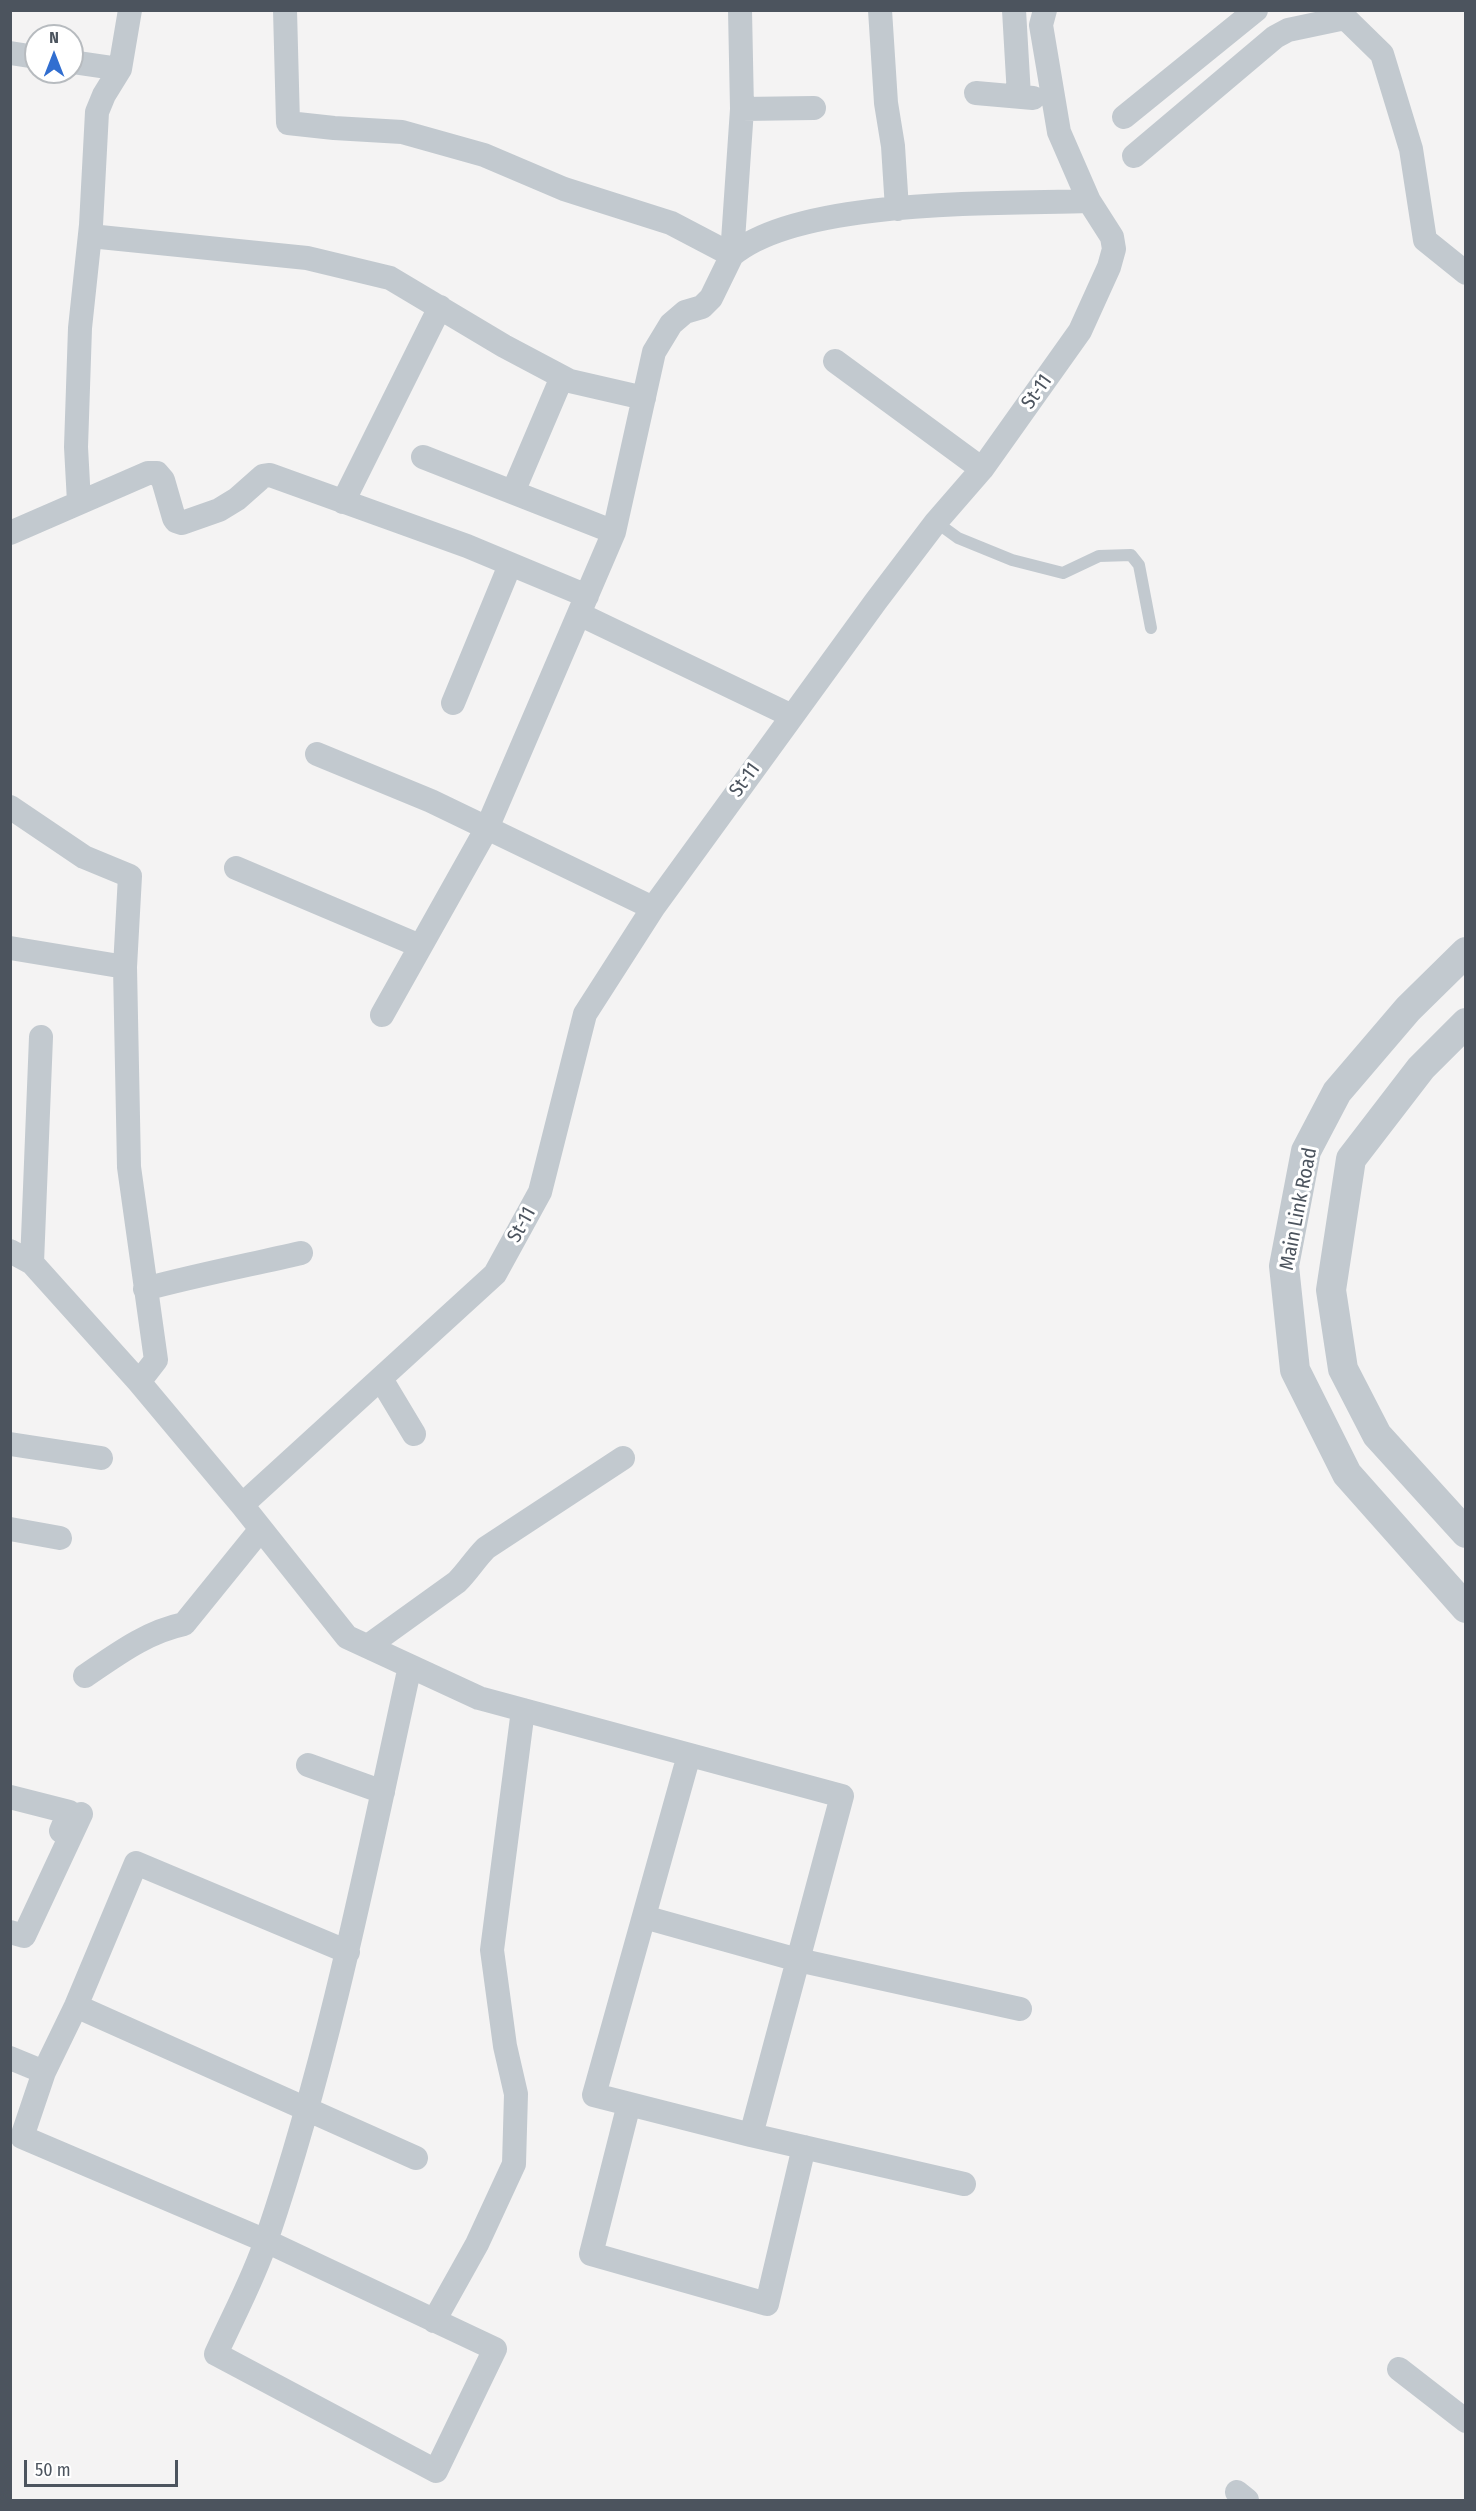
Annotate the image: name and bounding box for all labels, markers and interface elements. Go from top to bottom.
north arrow [24,24,84,84]
text: N [49,28,59,47]
street label: St-11 [1017,370,1057,414]
street label: St-11 [724,758,766,802]
street label: Main Link Road [1275,1146,1323,1272]
street label: St-11 [503,1203,541,1247]
scale bar [27,2448,182,2486]
text: 50 m [35,2459,71,2481]

